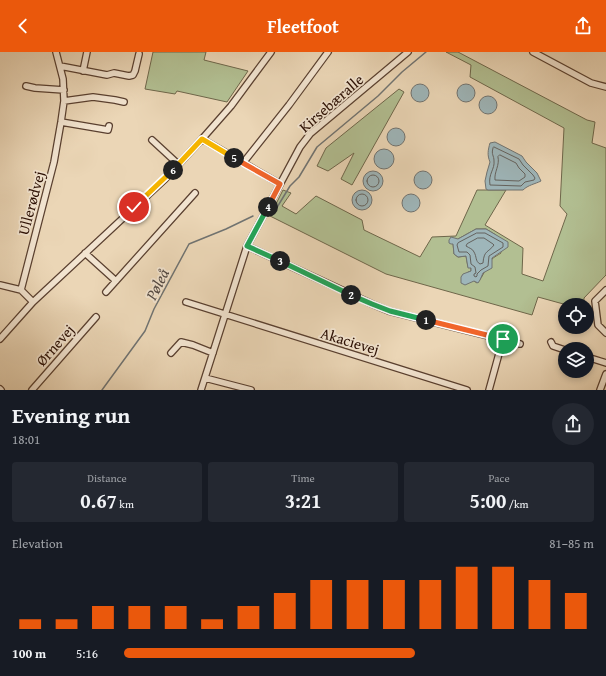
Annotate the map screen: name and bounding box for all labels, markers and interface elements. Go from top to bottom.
text: Fleetfoot [267,13,339,40]
icon: back [12,15,34,37]
icon: share [572,15,594,37]
street label: Kirsebæralle [294,69,368,137]
pin: 5 [224,148,244,168]
text: 5 [231,150,237,166]
pin: 6 [163,160,183,180]
text: 6 [170,162,176,178]
street label: Ullerødvej [12,169,50,237]
pin [117,190,151,224]
icon: check [123,196,145,218]
pin: 4 [258,197,278,217]
text: 4 [265,199,271,215]
pin: 3 [270,251,290,271]
text: 3 [277,253,283,269]
water label: Pøleå [138,264,175,305]
pin: 2 [341,285,361,305]
text: 2 [348,287,354,303]
map controls [558,298,594,378]
button: locate [558,298,594,334]
pin: 1 [416,310,436,330]
text: 1 [423,312,429,328]
street label: Ørnevej [31,320,79,370]
street label: Akacievej [318,322,382,360]
pin [486,322,520,356]
icon: arrive [492,328,514,350]
button: layers [558,342,594,378]
text: Evening run [12,399,130,431]
button: share [552,403,594,445]
text: 18:01 [12,430,40,449]
text: Distance [87,470,127,486]
text: Time [291,470,315,486]
text: Pace [488,470,510,486]
text: 0.67 [80,486,117,515]
text: 3:21 [285,486,321,515]
text: 5:00 [470,486,506,515]
text: km [117,496,134,512]
text: /km [506,496,528,512]
text: Elevation [12,534,63,553]
text: 81–85 m [549,534,594,553]
text: 100 m [12,644,46,663]
text: 5:16 [76,644,98,663]

